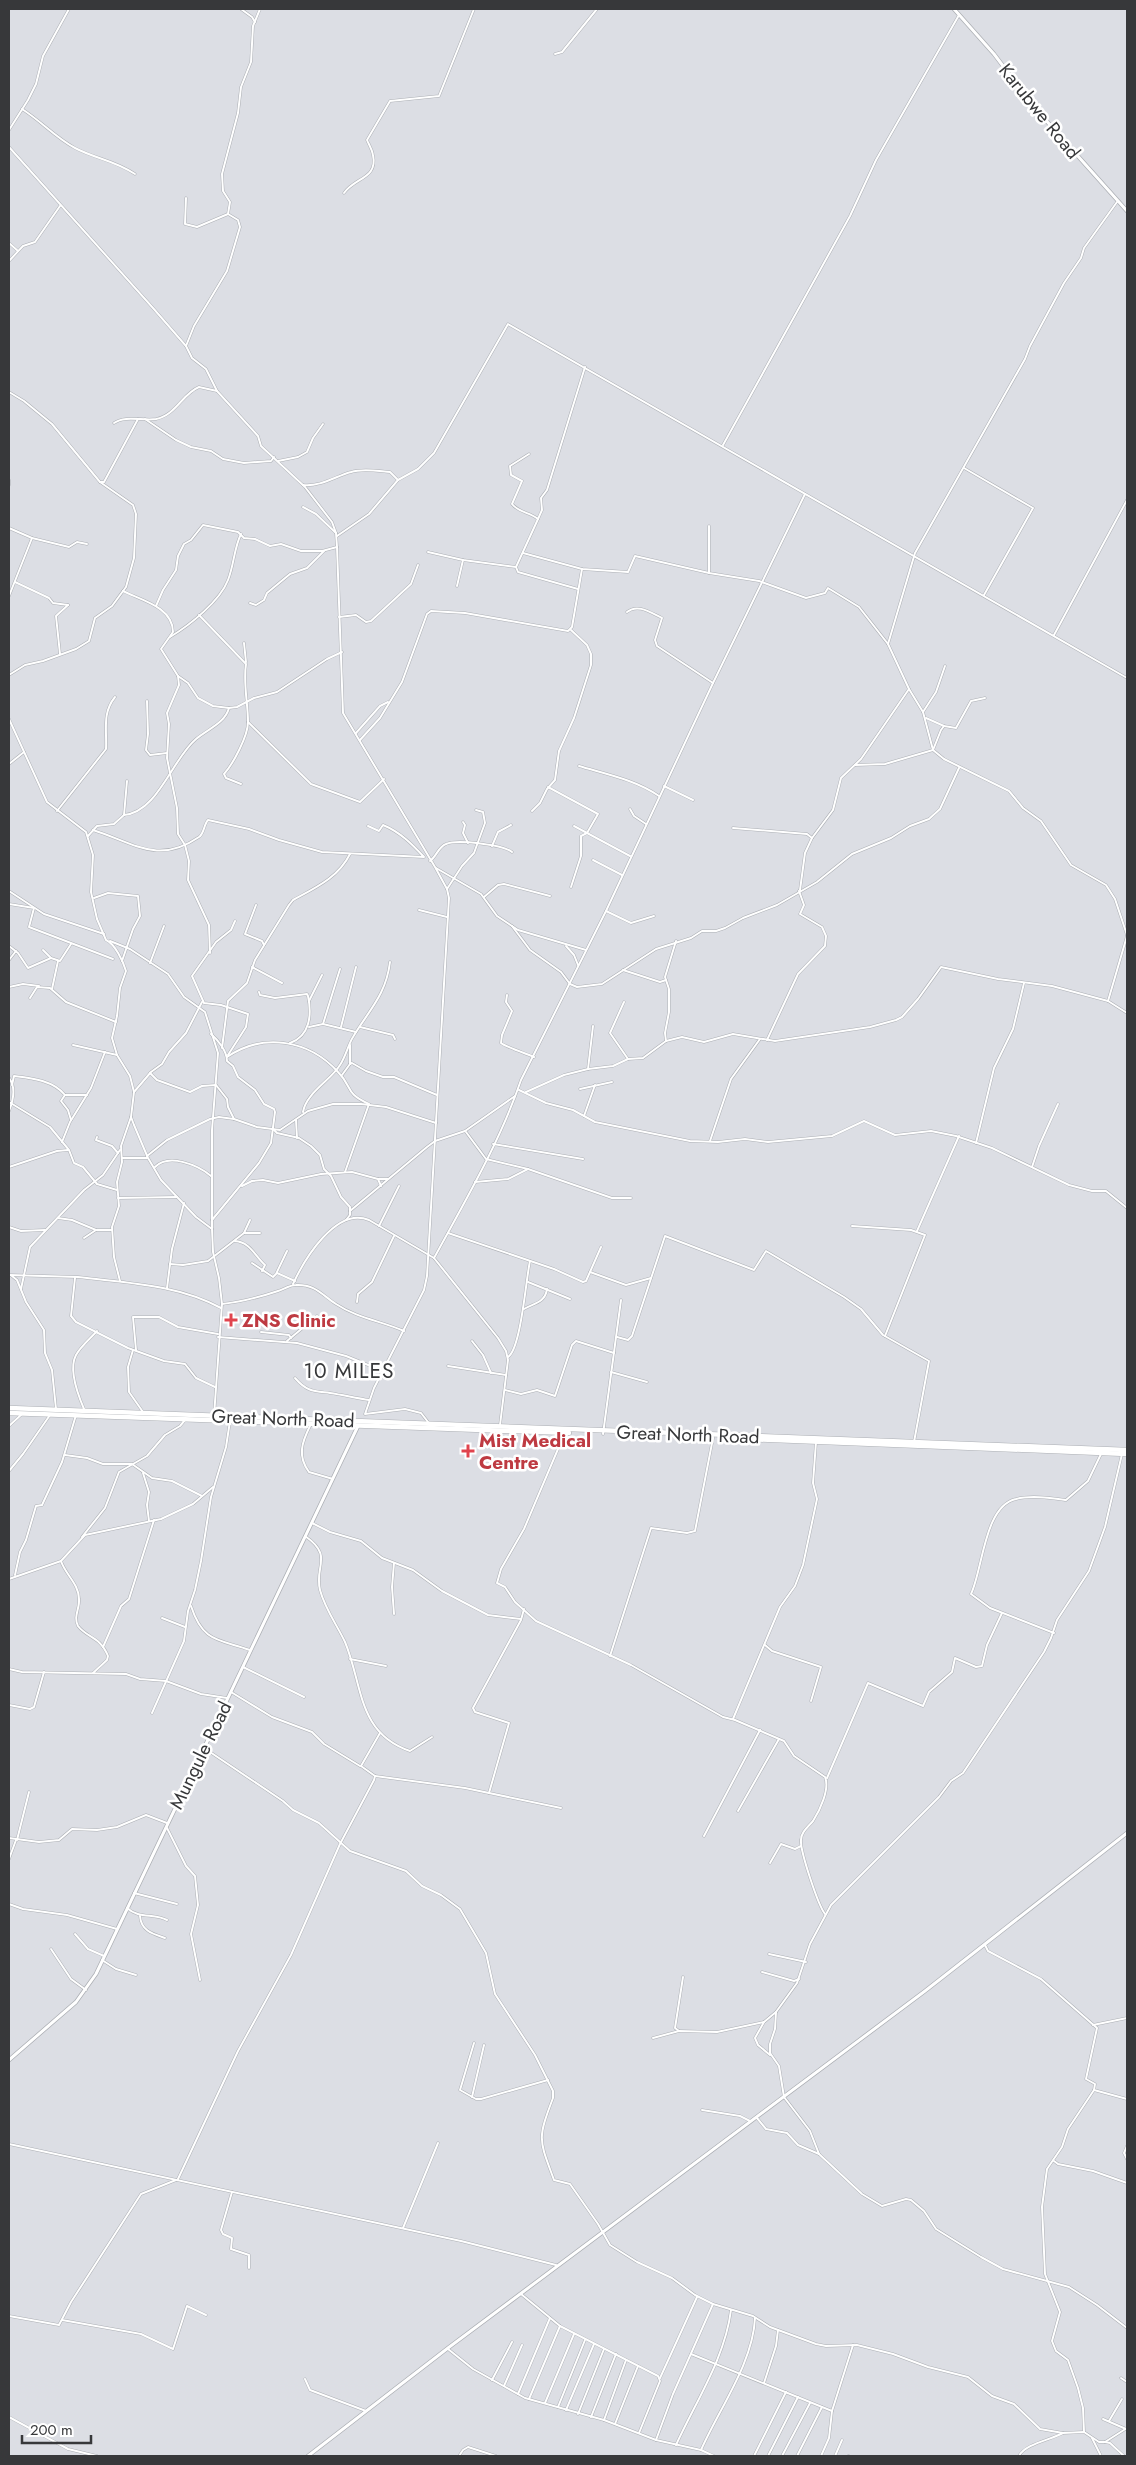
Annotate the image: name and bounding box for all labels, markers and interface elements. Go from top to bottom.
street label: Karubwe Road [993,58,1087,165]
place label: ZNS Clinic [242,1307,336,1334]
marker: ZNS Clinic [224,1313,238,1327]
district label: 10 MILES [303,1356,395,1386]
street label: Great North Road [211,1403,355,1434]
street label: Great North Road [616,1419,760,1450]
place label: Mist Medical Centre [479,1427,591,1476]
marker: Mist Medical Centre [461,1444,475,1458]
street label: Mungule Road [163,1697,238,1814]
scale bar [22,2412,91,2444]
text: 200 m [30,2419,73,2441]

